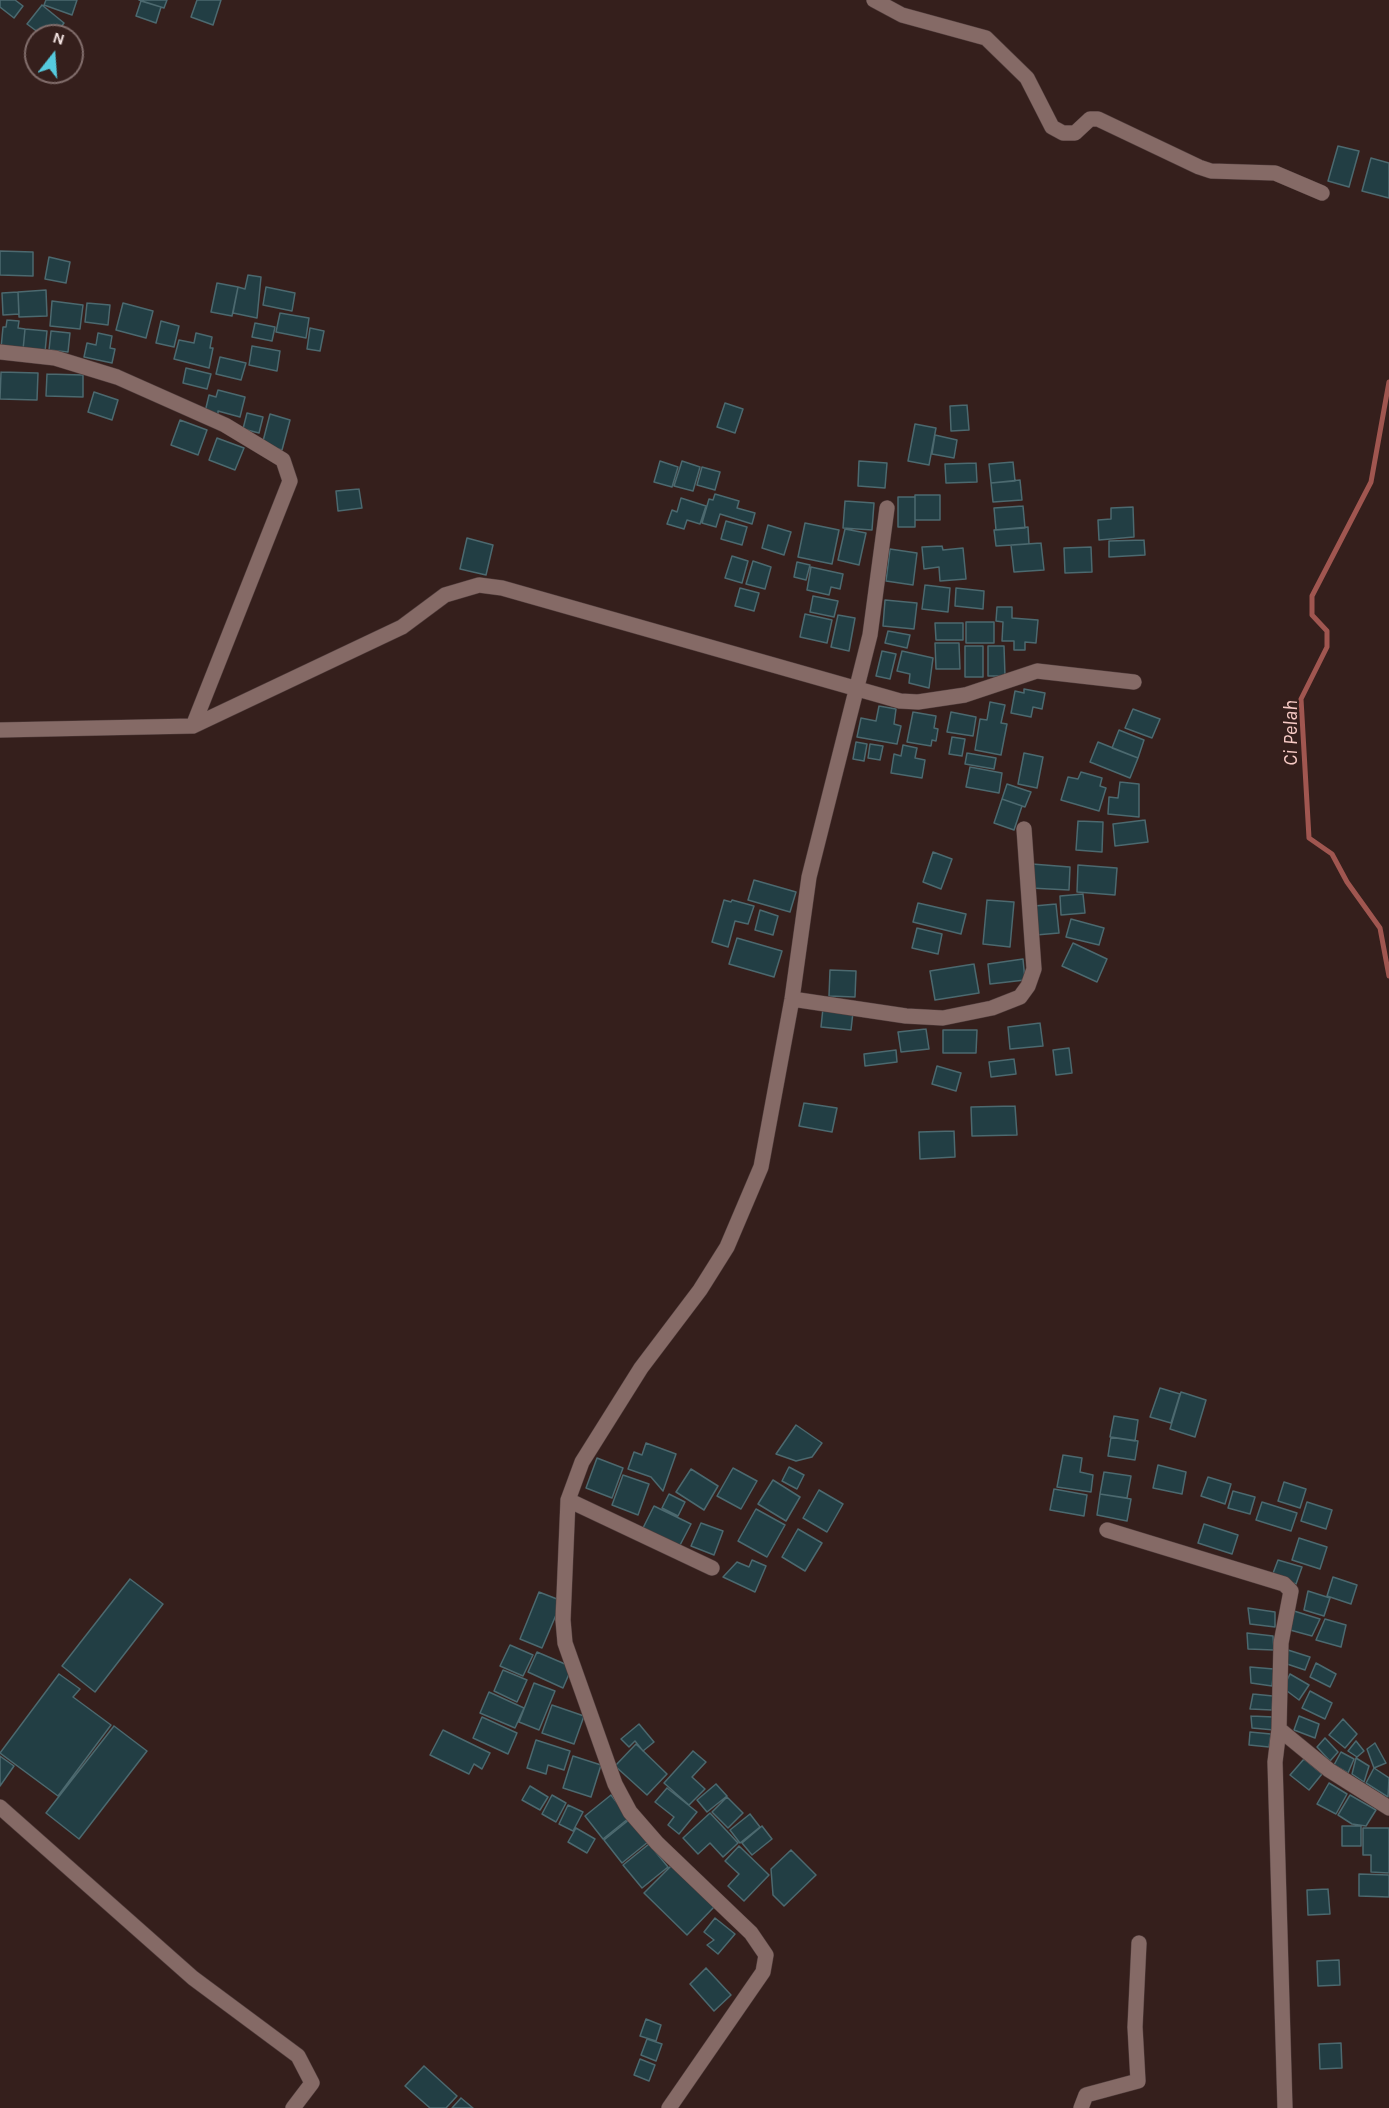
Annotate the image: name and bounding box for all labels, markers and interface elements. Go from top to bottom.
north arrow [24,24,84,84]
text: N [51,27,67,49]
water label: Ci Pelah [1279,700,1303,766]

